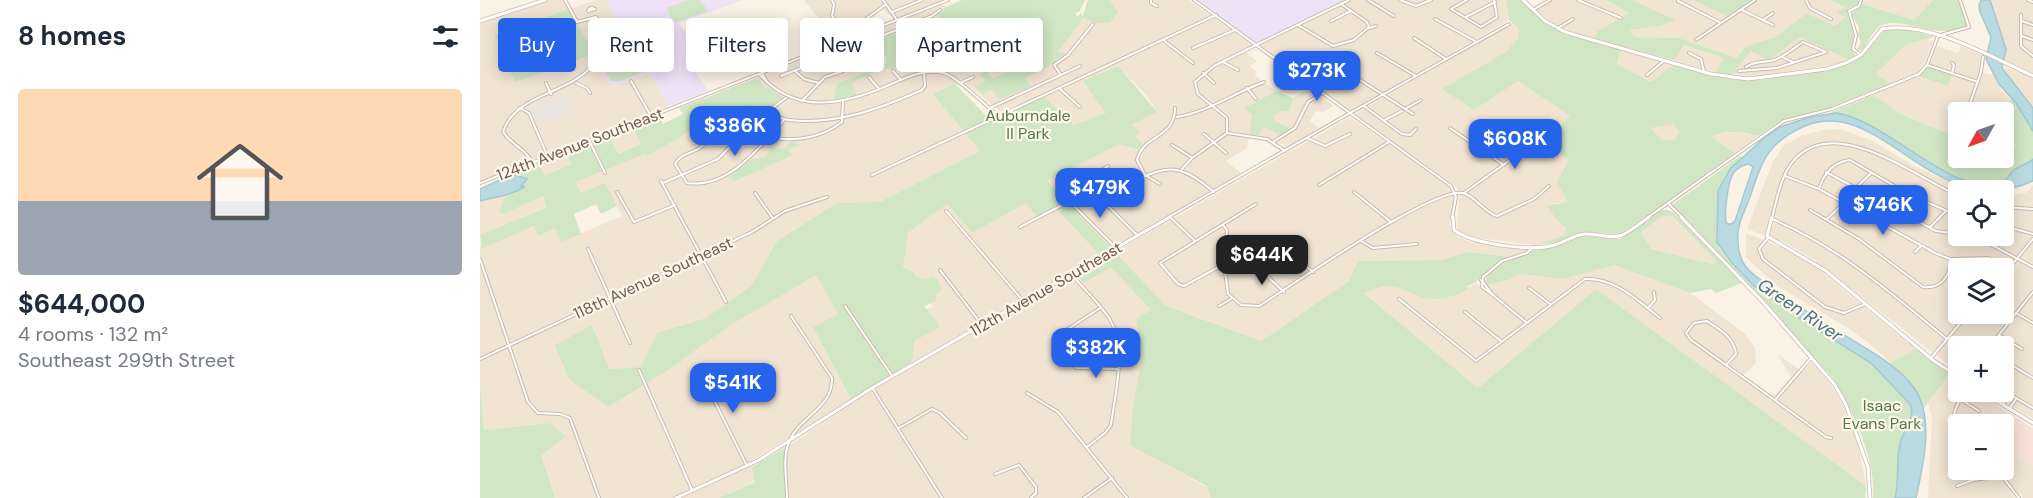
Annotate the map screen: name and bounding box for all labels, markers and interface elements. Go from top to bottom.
chip: Buy [498,18,576,72]
chip: Rent [588,18,674,72]
chip: Filters [686,18,788,72]
chip: New [800,18,884,72]
chip: Apartment [896,18,1043,72]
text: 8 homes [18,19,126,53]
icon: filters [429,20,462,53]
pin: $273K [1275,51,1359,102]
text: $273K [1287,57,1347,83]
street label: 124th Avenue Southeast [494,102,666,186]
north arrow [1948,102,2014,168]
map controls [1948,102,2014,480]
park label: Auburndale II Park [985,105,1071,144]
pin: $386K [693,106,777,157]
text: $386K [704,112,766,138]
pin: $608K [1473,119,1557,170]
text: $608K [1483,125,1547,151]
icon: home [186,128,294,236]
pin: $479K [1058,168,1142,219]
text: $479K [1069,174,1131,200]
button: locate [1948,180,2014,246]
pin: $746K [1841,185,1925,236]
text: $746K [1853,191,1913,217]
street label: 118th Avenue Southeast [570,232,736,324]
pin: $644K [1220,235,1304,286]
street label: 112th Avenue Southeast [966,237,1126,341]
text: $644K [1230,241,1294,267]
button: layers [1948,258,2014,324]
water label: Green River [1753,273,1848,348]
text: $644,000 [18,287,145,321]
text: 4 rooms · 132 m² [18,321,168,347]
pin: $382K [1054,328,1138,379]
text: $382K [1065,334,1127,360]
button: + [1948,336,2014,402]
text: Southeast 299th Street [18,347,235,373]
pin: $541K [691,363,775,414]
text: $541K [704,369,762,395]
park label: Isaac Evans Park [1843,395,1921,434]
button: − [1948,414,2014,480]

